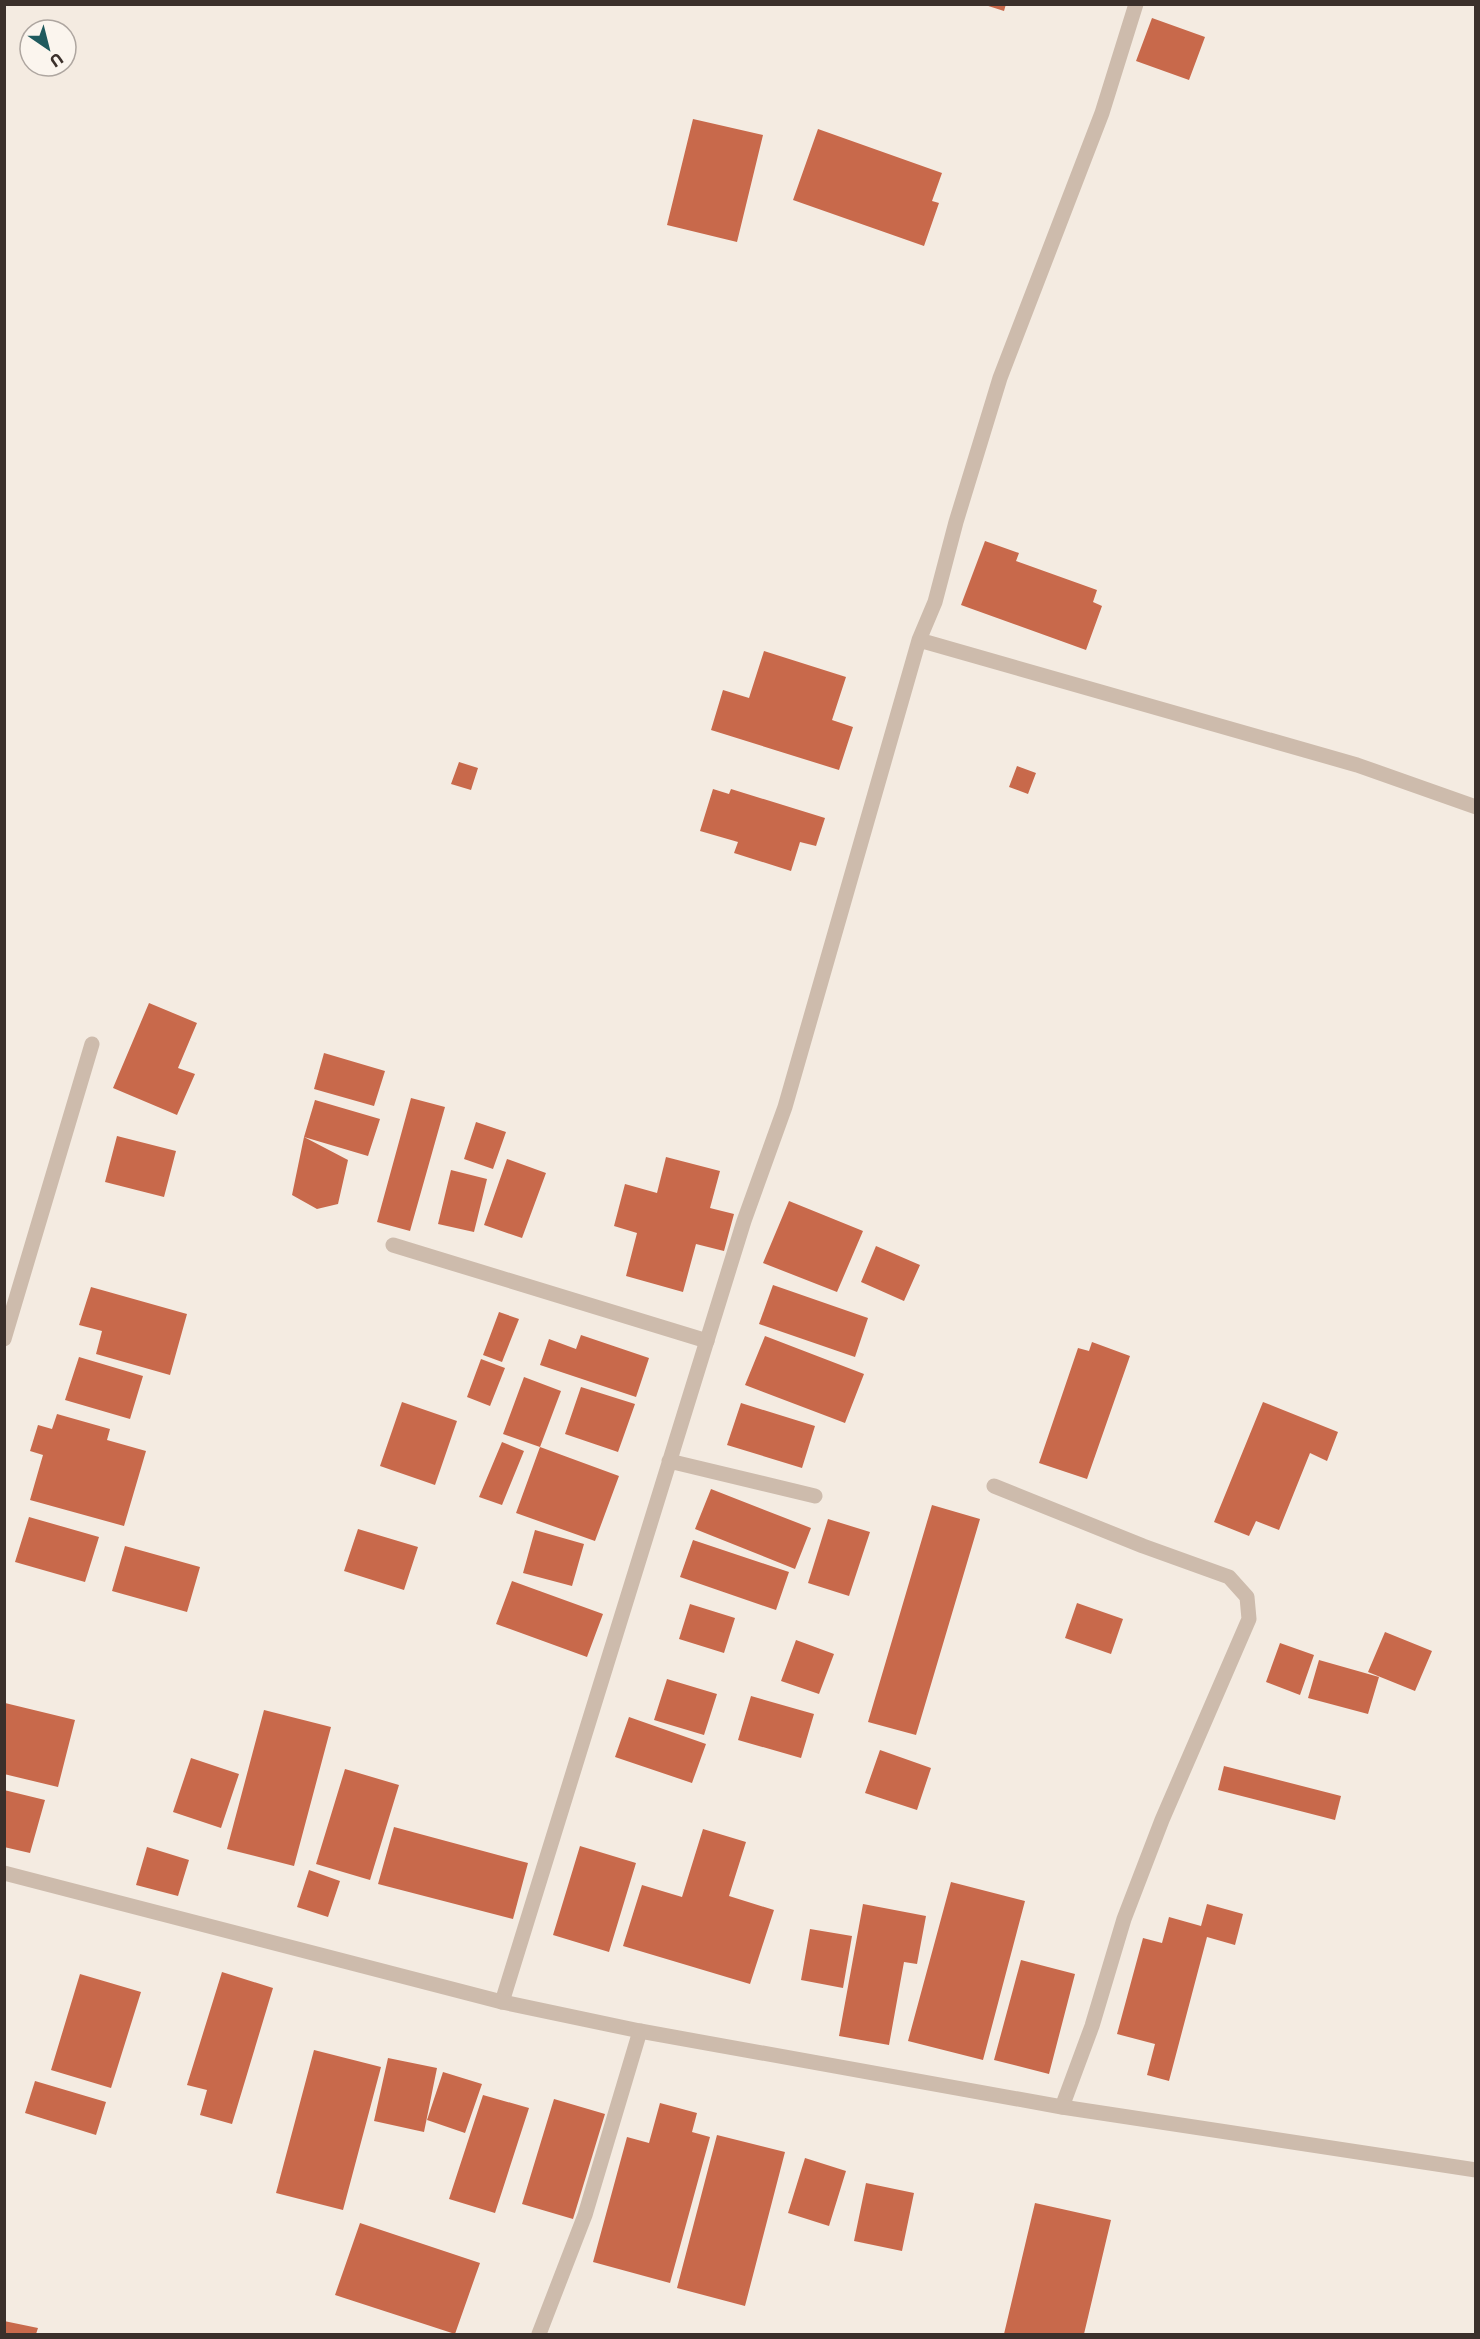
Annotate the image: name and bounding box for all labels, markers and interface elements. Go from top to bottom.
north arrow [18,18,78,78]
text: U [47,50,67,72]

